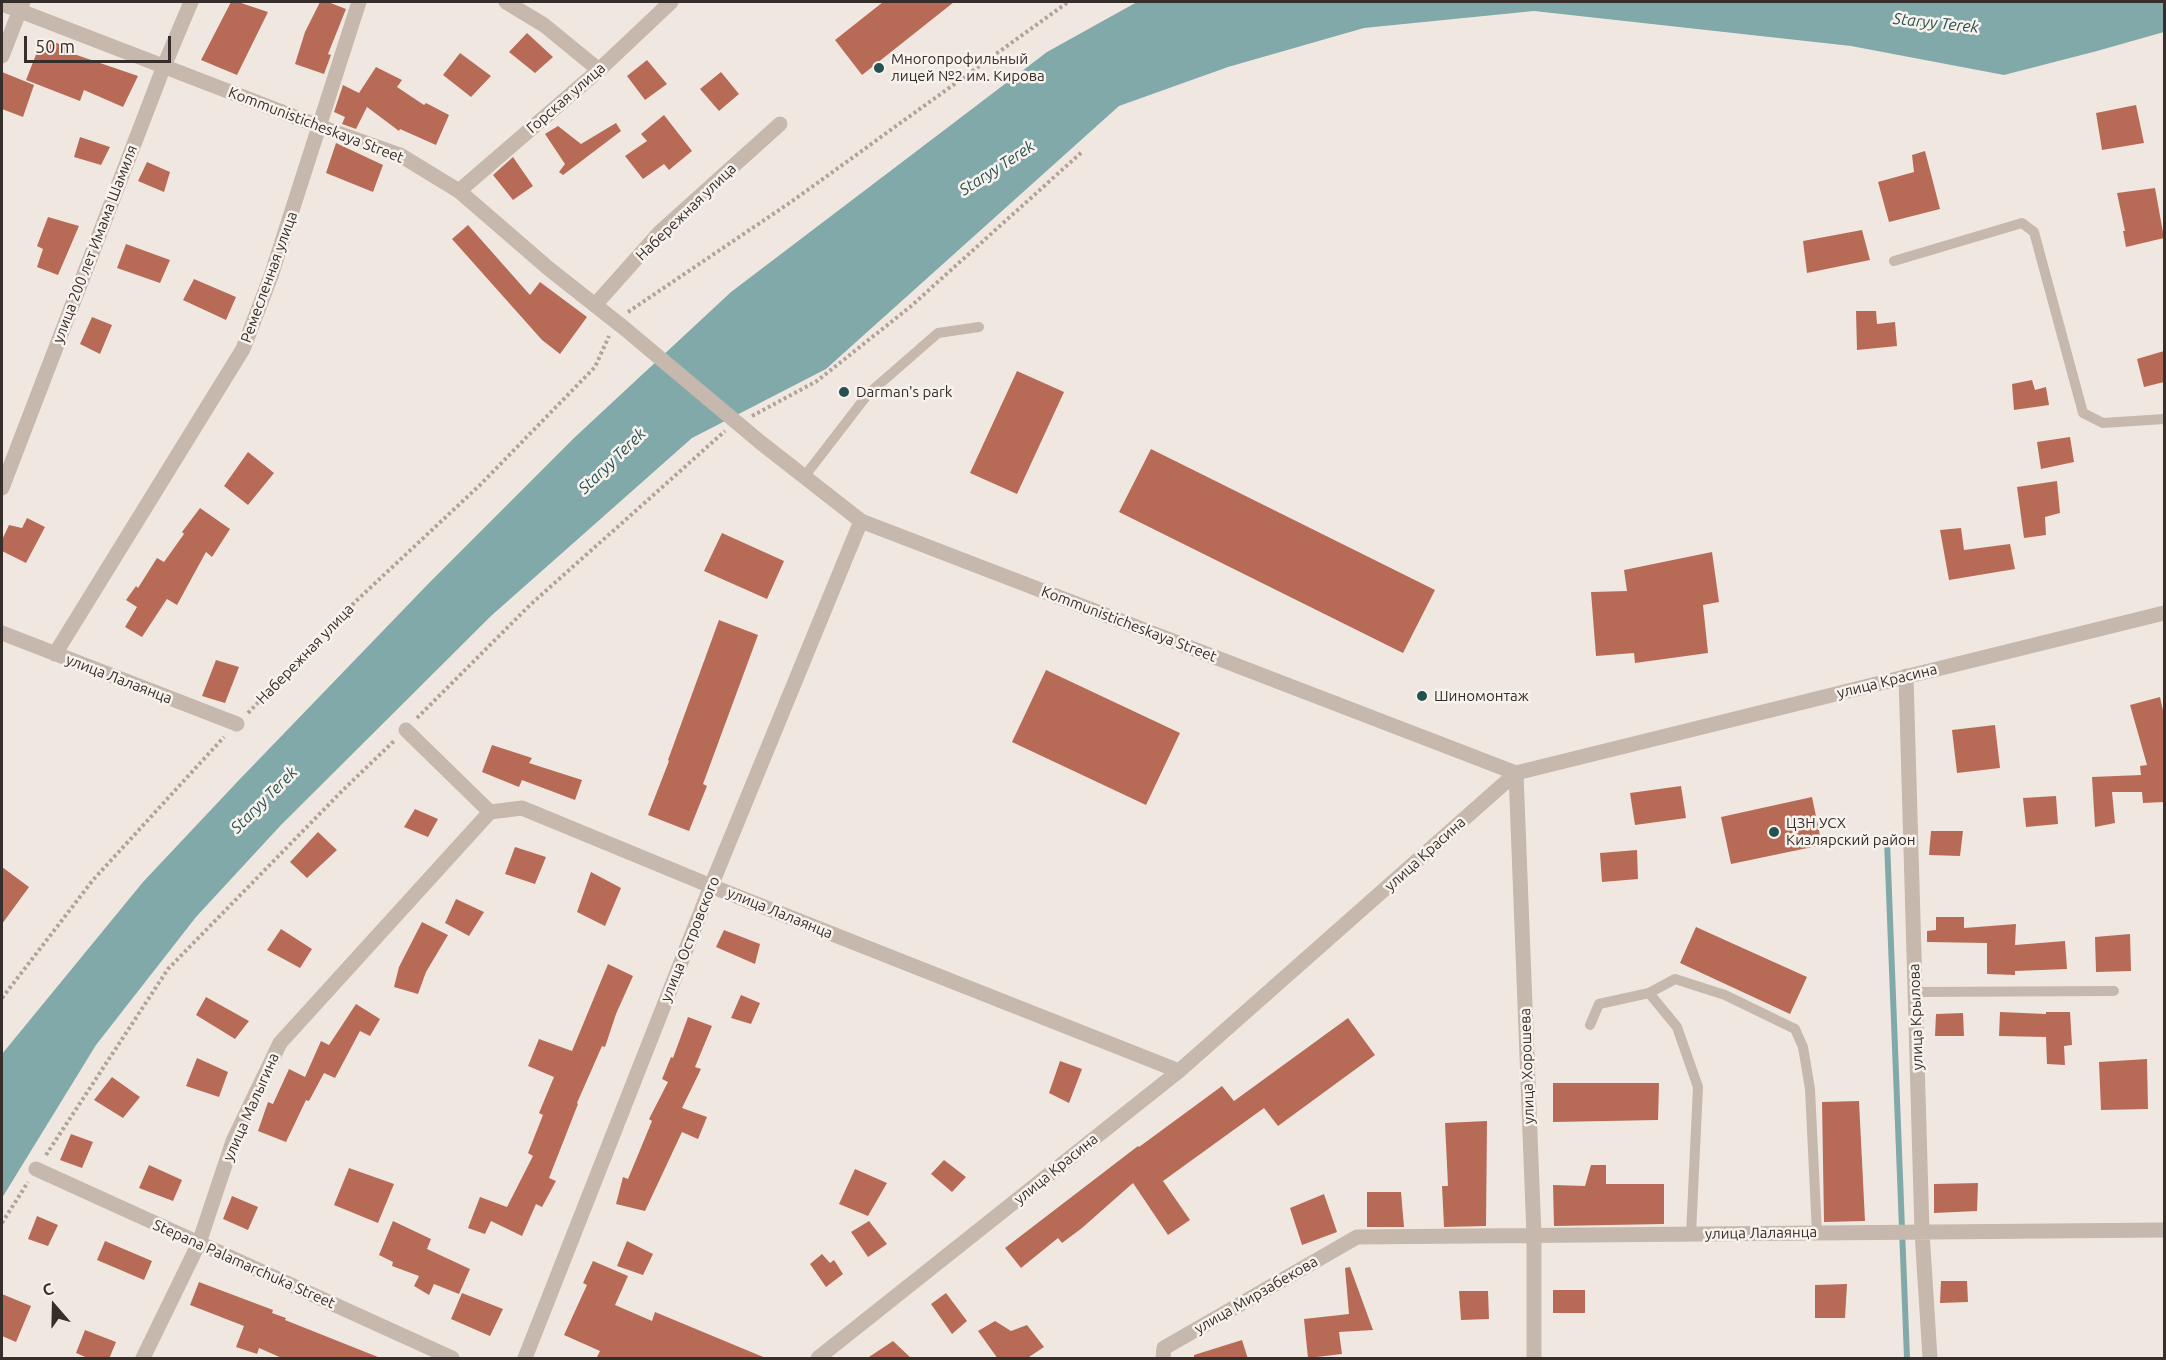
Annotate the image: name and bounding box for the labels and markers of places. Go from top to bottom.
place label: Многопрофильный лицей №2 им. Кирова [891,50,1045,85]
marker: Многопрофильный лицей №2 им. Кирова [872,61,886,75]
place label: Darman's park [856,383,952,401]
marker: Darman's park [837,385,851,399]
place label: Шиномонтаж [1434,687,1529,705]
marker: Шиномонтаж [1415,689,1429,703]
place label: ЦЗН УСХ Кизлярский район [1786,814,1916,849]
marker: ЦЗН УСХ Кизлярский район [1767,825,1781,839]

